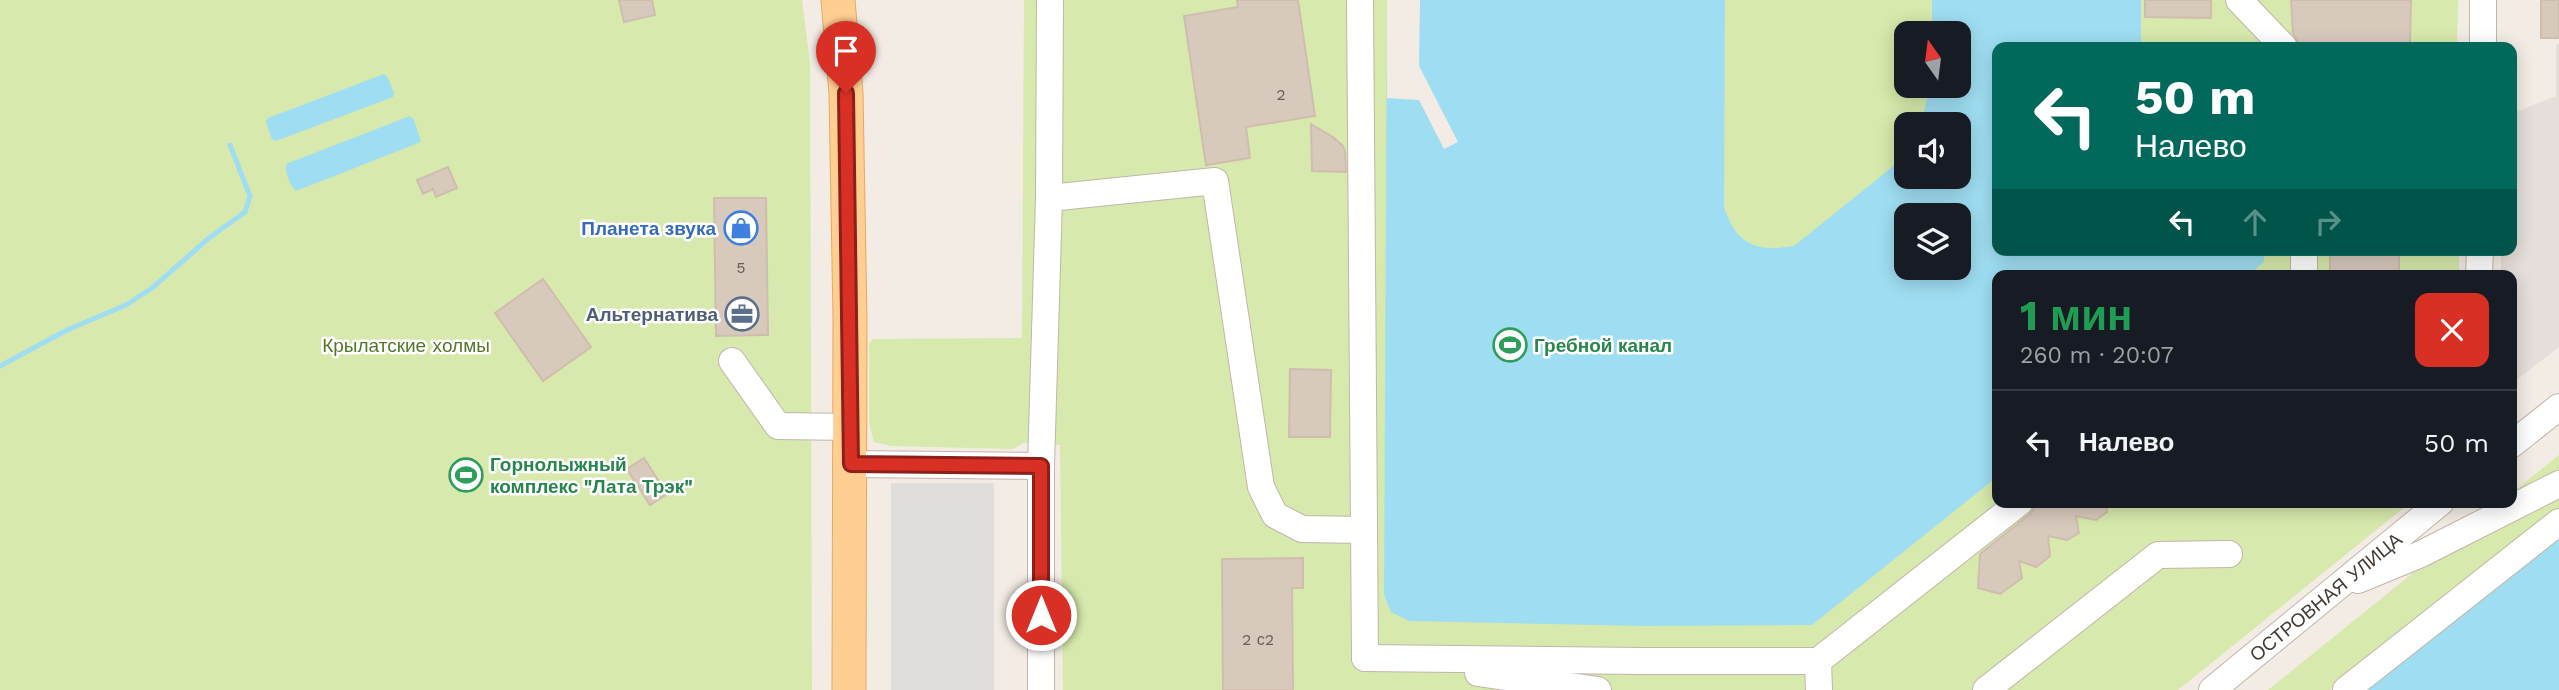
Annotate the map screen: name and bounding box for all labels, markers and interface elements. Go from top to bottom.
pin [816,21,876,93]
north arrow [1894,21,1970,98]
map controls [1894,21,1971,280]
icon: arrive [827,32,865,70]
text: 50 m [2135,68,2255,126]
icon: left [2020,70,2111,161]
house number: 2 [1276,85,1286,104]
button: sound [1894,112,1971,189]
text: Налево [2135,127,2247,165]
button: layers [1894,203,1971,280]
icon: left [2163,203,2201,241]
icon: ahead [2236,203,2274,241]
icon: right [2309,203,2347,241]
shop icon: Планета звука [722,209,760,247]
place label: Планета звука [581,217,716,240]
house number: 5 [736,258,746,277]
text: 1 мин [2020,291,2132,340]
button: close [2415,293,2489,367]
office icon: Альтернатива [723,295,761,333]
place label: Альтернатива [586,303,718,326]
sports icon: Гребной канал [1491,326,1529,364]
park label: Крылатские холмы [322,334,490,357]
place label: Гребной канал [1534,334,1672,357]
text: 260 m · 20:07 [2020,342,2174,369]
icon: left [2020,424,2058,462]
text: Налево [2079,427,2174,457]
text: 50 m [2424,428,2489,458]
place label: Горнолыжный комплекс "Лата Трэк" [490,453,693,498]
sports icon: Горнолыжный комплекс "Лата Трэк" [447,456,485,494]
street label: ОСТРОВНАЯ УЛИЦА [2245,527,2407,666]
position arrow [1004,578,1078,652]
house number: 2 с2 [1242,630,1274,649]

